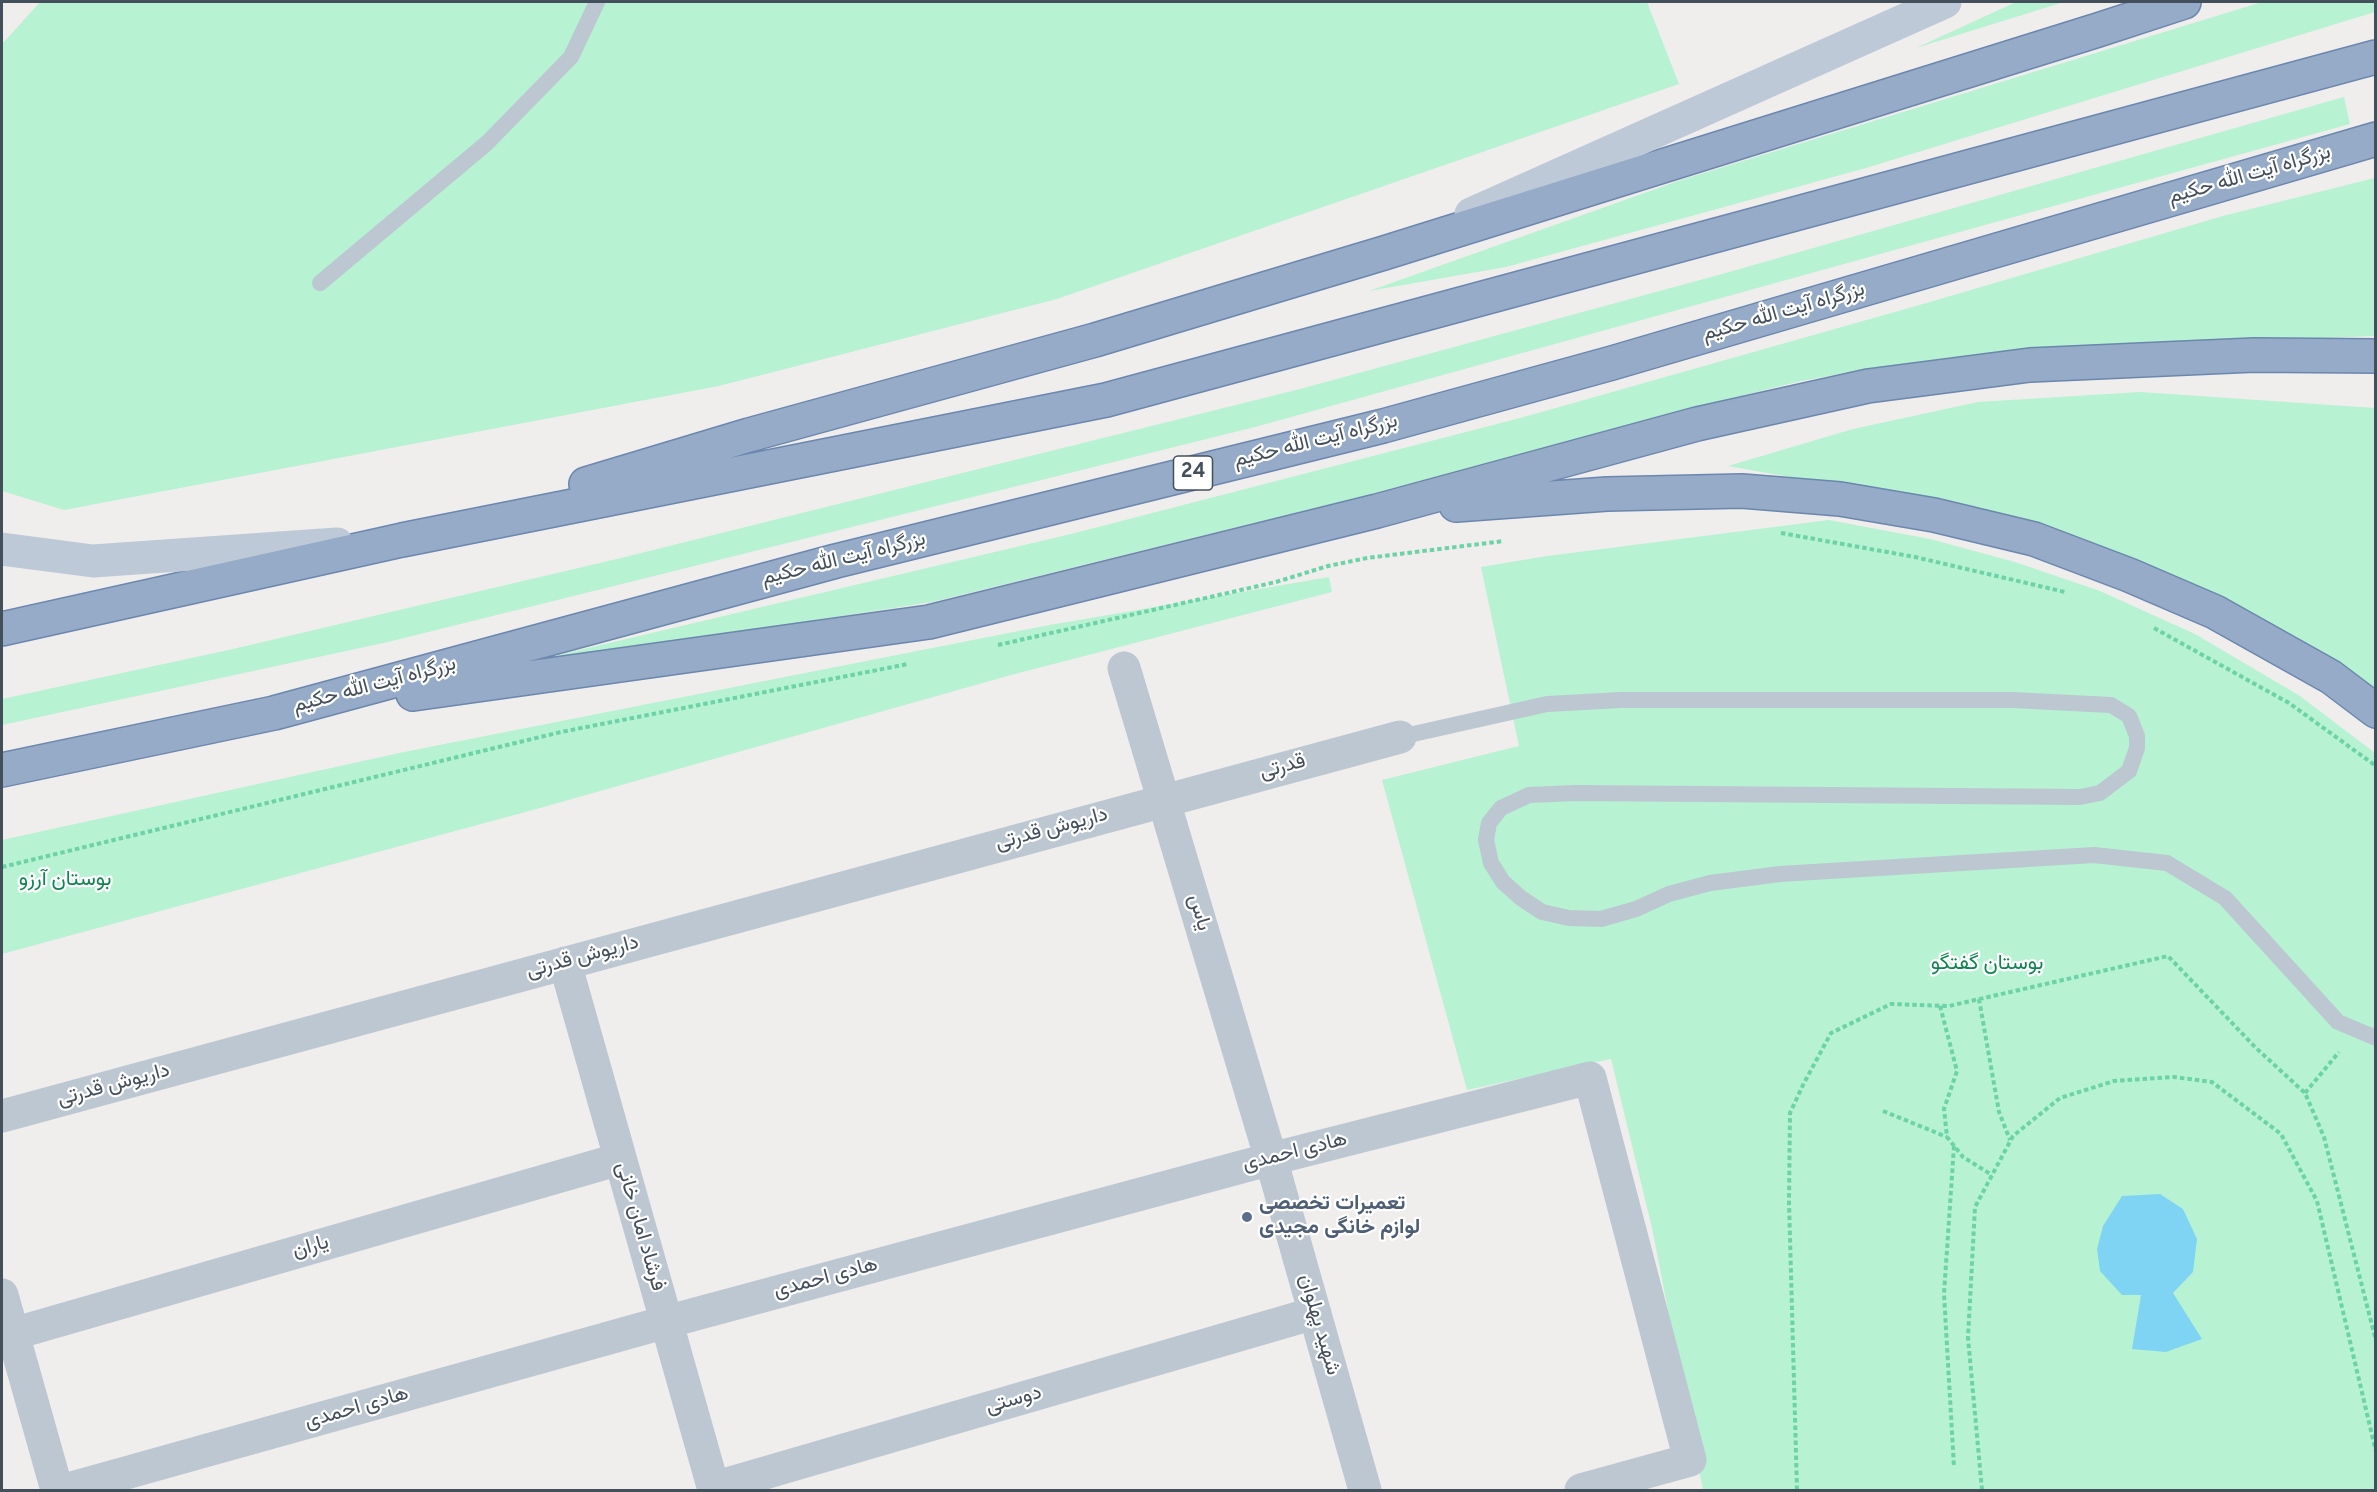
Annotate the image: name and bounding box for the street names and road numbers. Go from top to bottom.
street label: بزرگراه آیت الله حکیم [2166,141,2334,211]
street label: بزرگراه آیت الله حکیم [1700,278,1868,348]
street label: بزرگراه آیت الله حکیم [1232,409,1400,475]
road number: 24 [1174,456,1212,490]
street label: بزرگراه آیت الله حکیم [760,527,928,593]
street label: بزرگراه آیت الله حکیم [291,652,459,720]
street label: قدرتی [1257,750,1309,786]
street label: داریوش قدرتی [993,803,1111,857]
street label: یاس [1181,892,1215,934]
street label: داریوش قدرتی [524,931,642,985]
street label: داریوش قدرتی [55,1059,173,1113]
street label: هادی احمدی [1240,1128,1350,1178]
street label: فرشاد امان خانی [609,1160,669,1294]
street label: یاران [290,1231,332,1265]
street label: هادی احمدی [771,1253,881,1305]
street label: شهید پهلوان [1292,1272,1344,1378]
street label: دوستی [983,1381,1045,1421]
street label: هادی احمدی [302,1382,412,1436]

